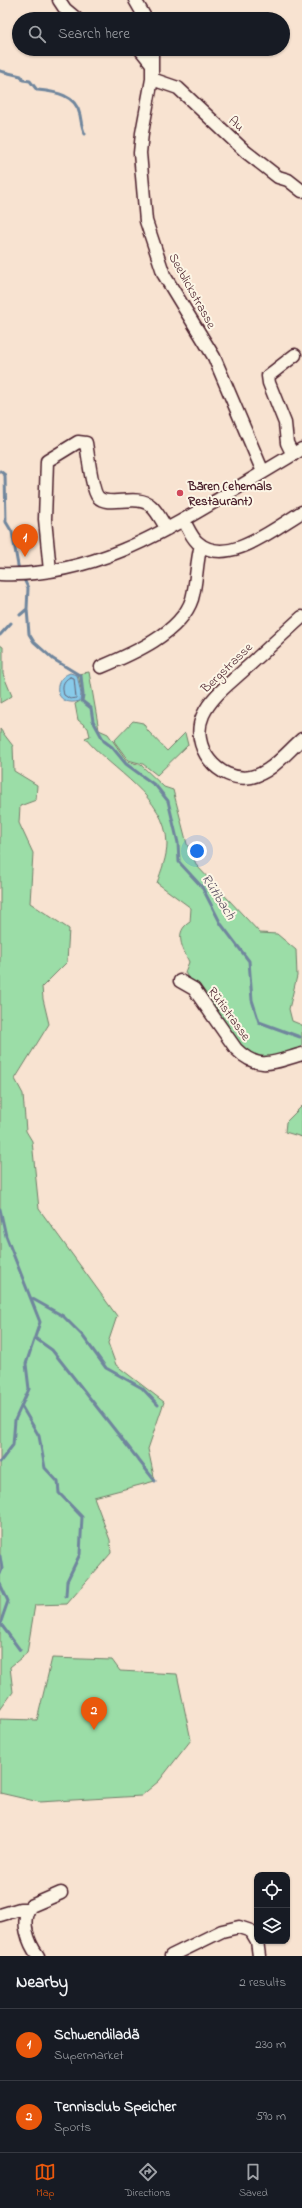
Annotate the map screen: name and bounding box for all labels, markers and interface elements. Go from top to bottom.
search box [12,12,290,56]
icon: search [26,23,48,45]
text: Search here [58,23,130,45]
street label: Au [224,112,248,136]
street label: Seeblickstrasse [163,250,221,332]
place label: Bären (ehemals Restaurant) [187,477,272,511]
marker: Bären (ehemals Restaurant) [175,488,185,498]
pin: 1 [12,524,38,557]
street label: Bergstrasse [196,638,258,699]
your location [187,841,207,861]
water label: Rütibach [196,870,241,924]
street label: Rütistrasse [203,983,255,1045]
pin: 2 [81,1697,107,1730]
map controls [254,1872,290,1944]
button: locate [254,1872,290,1908]
button: layers [254,1908,290,1944]
text: Nearby [16,1970,68,1995]
text: 2 results [239,1973,286,1992]
text: Schwendiladä [54,2024,139,2046]
text: 1 [27,2035,31,2054]
text: 230 m [255,2035,286,2054]
text: Supermarket [54,2046,124,2065]
text: Tennisclub Speicher [54,2096,176,2118]
text: 2 [26,2107,32,2126]
text: 590 m [256,2107,286,2126]
text: Sports [54,2118,91,2137]
tab: Map [34,2161,56,2201]
tab: Directions [125,2161,171,2201]
tab: Saved [239,2161,268,2201]

